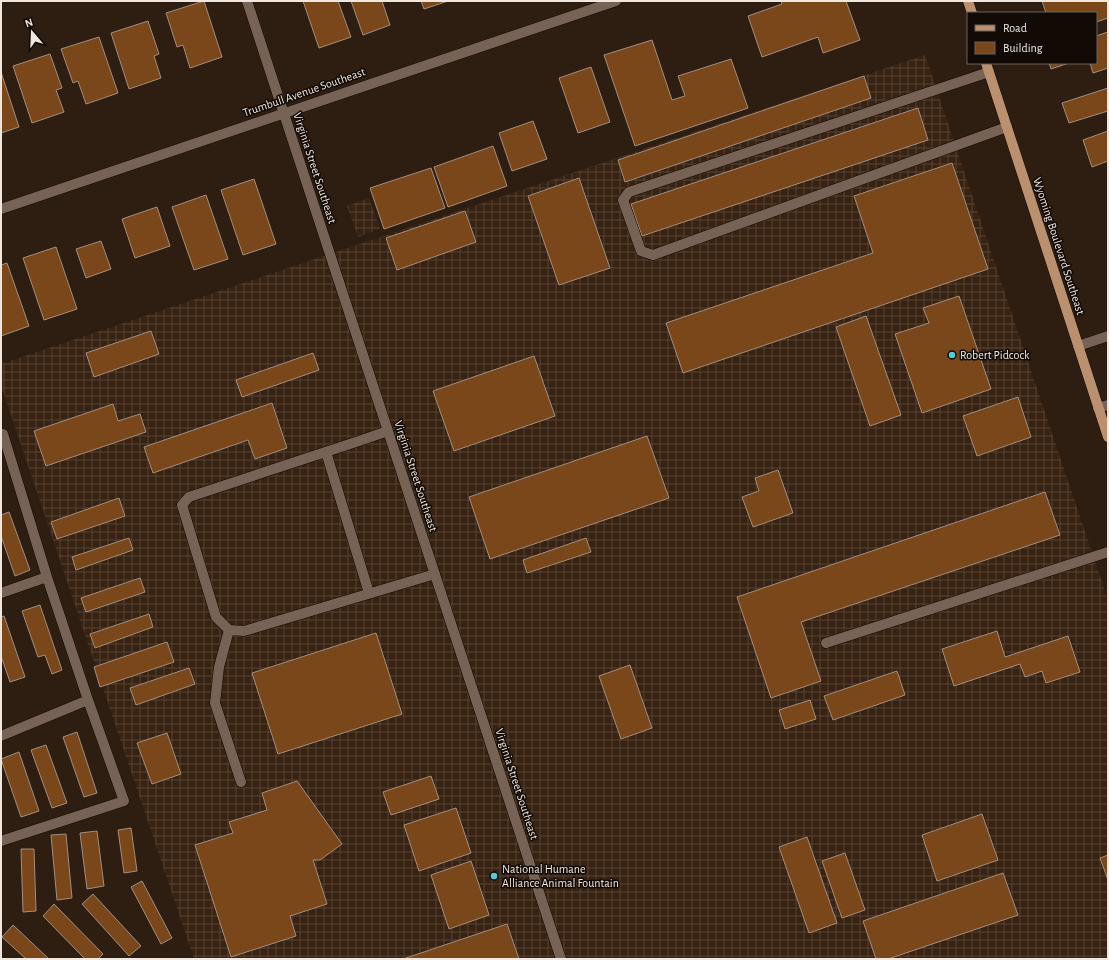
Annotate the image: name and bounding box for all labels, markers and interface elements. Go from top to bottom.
north arrow [12,12,52,52]
legend [967,12,1097,64]
text: N [23,17,34,29]
text: Road [1003,22,1027,34]
text: Building [1003,42,1043,54]
street label: Trumbull Avenue Southeast [241,65,367,119]
street label: Virginia Street Southeast [291,111,339,225]
street label: Wyoming Boulevard Southeast [1030,176,1087,317]
place label: Robert Pidcock [960,349,1030,361]
marker: Robert Pidcock [947,350,957,360]
street label: Virginia Street Southeast [392,419,440,533]
street label: Virginia Street Southeast [493,727,541,841]
place label: National Humane Alliance Animal Fountain [502,863,619,889]
marker: National Humane Alliance Animal Fountain [489,871,499,881]

